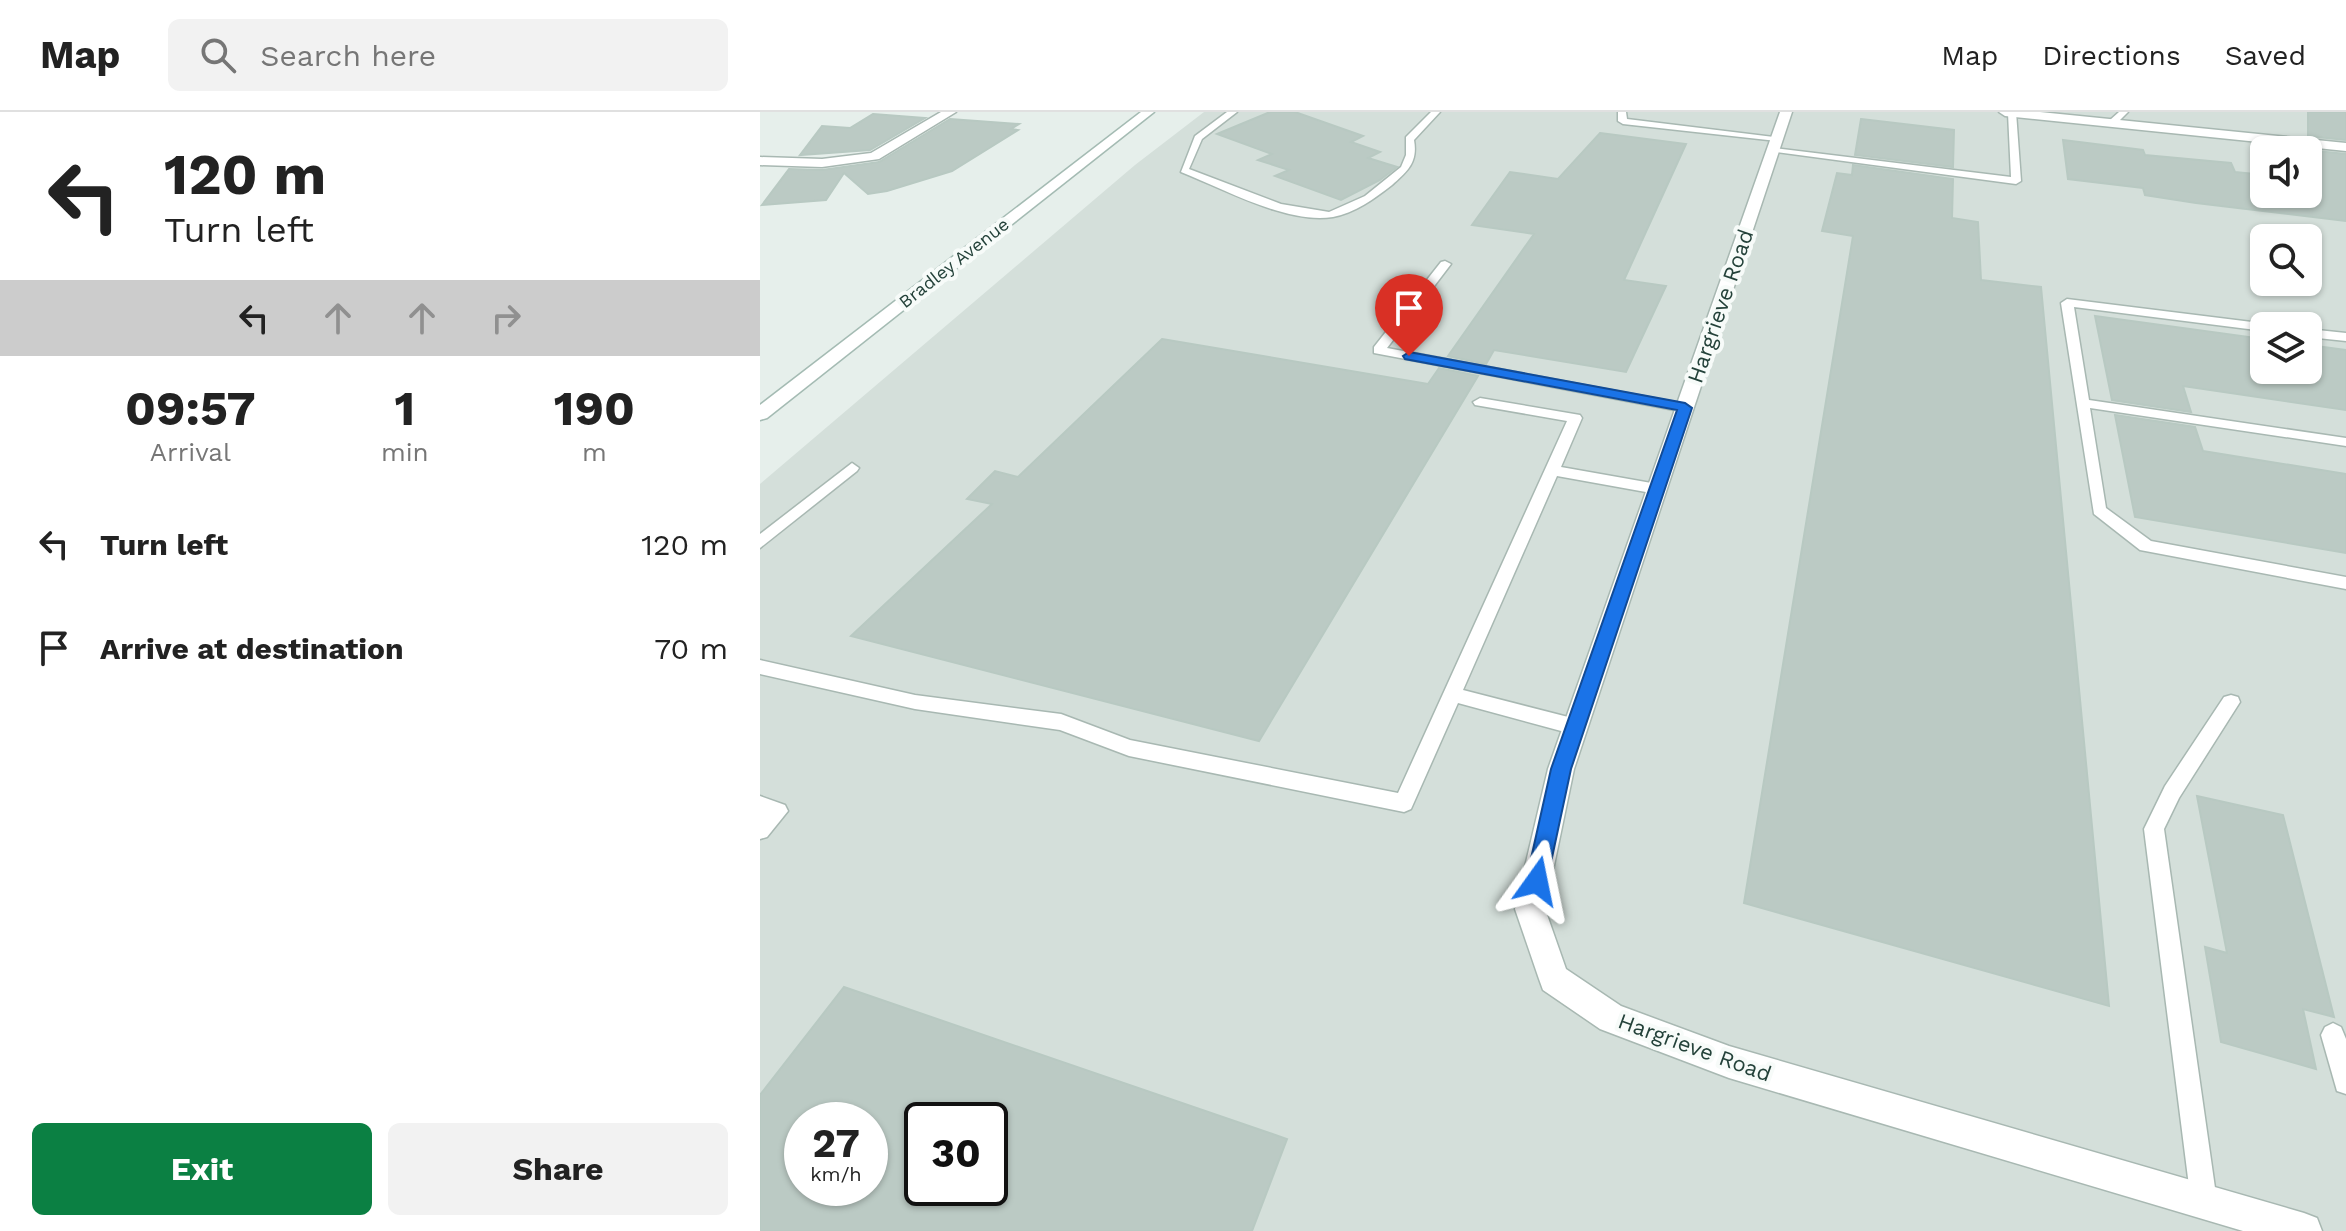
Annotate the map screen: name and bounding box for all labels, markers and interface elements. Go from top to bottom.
search box [168,19,728,91]
text: Map [40,33,120,77]
icon: search [196,33,240,77]
text: Search here [260,38,436,73]
text: Map [1941,39,1998,72]
text: Directions [2042,39,2181,72]
text: Saved [2225,39,2306,72]
map controls [2250,136,2322,384]
button: sound [2250,136,2322,208]
text: 120 m [164,142,326,208]
icon: left [32,144,136,248]
text: Turn left [164,209,314,251]
street label: Bradley Avenue [895,213,1013,312]
button: search [2250,224,2322,296]
street label: Hargrieve Road [1682,226,1759,386]
pin [1375,274,1443,356]
icon: arrive [1387,286,1431,330]
icon: left [232,296,276,340]
icon: ahead [316,296,360,340]
icon: ahead [400,296,444,340]
icon: right [484,296,528,340]
button: layers [2250,312,2322,384]
text: 09:57 [125,380,256,437]
text: 1 [394,380,415,437]
text: 190 [554,380,635,437]
text: Arrival [150,437,231,467]
text: min [381,437,429,467]
text: m [582,437,607,467]
icon: left [32,522,76,566]
text: Turn left [100,527,228,562]
text: 120 m [641,527,728,562]
icon: arrive [32,626,76,670]
text: Arrive at destination [100,631,404,666]
text: 70 m [654,631,728,666]
position arrow [1495,839,1579,923]
street label: Hargrieve Road [1615,1008,1775,1087]
speed limit sign: 30 [904,1102,1008,1206]
text: 27 [812,1120,860,1167]
button: Exit [32,1123,372,1215]
button: Share [388,1123,728,1215]
text: km/h [810,1162,862,1186]

